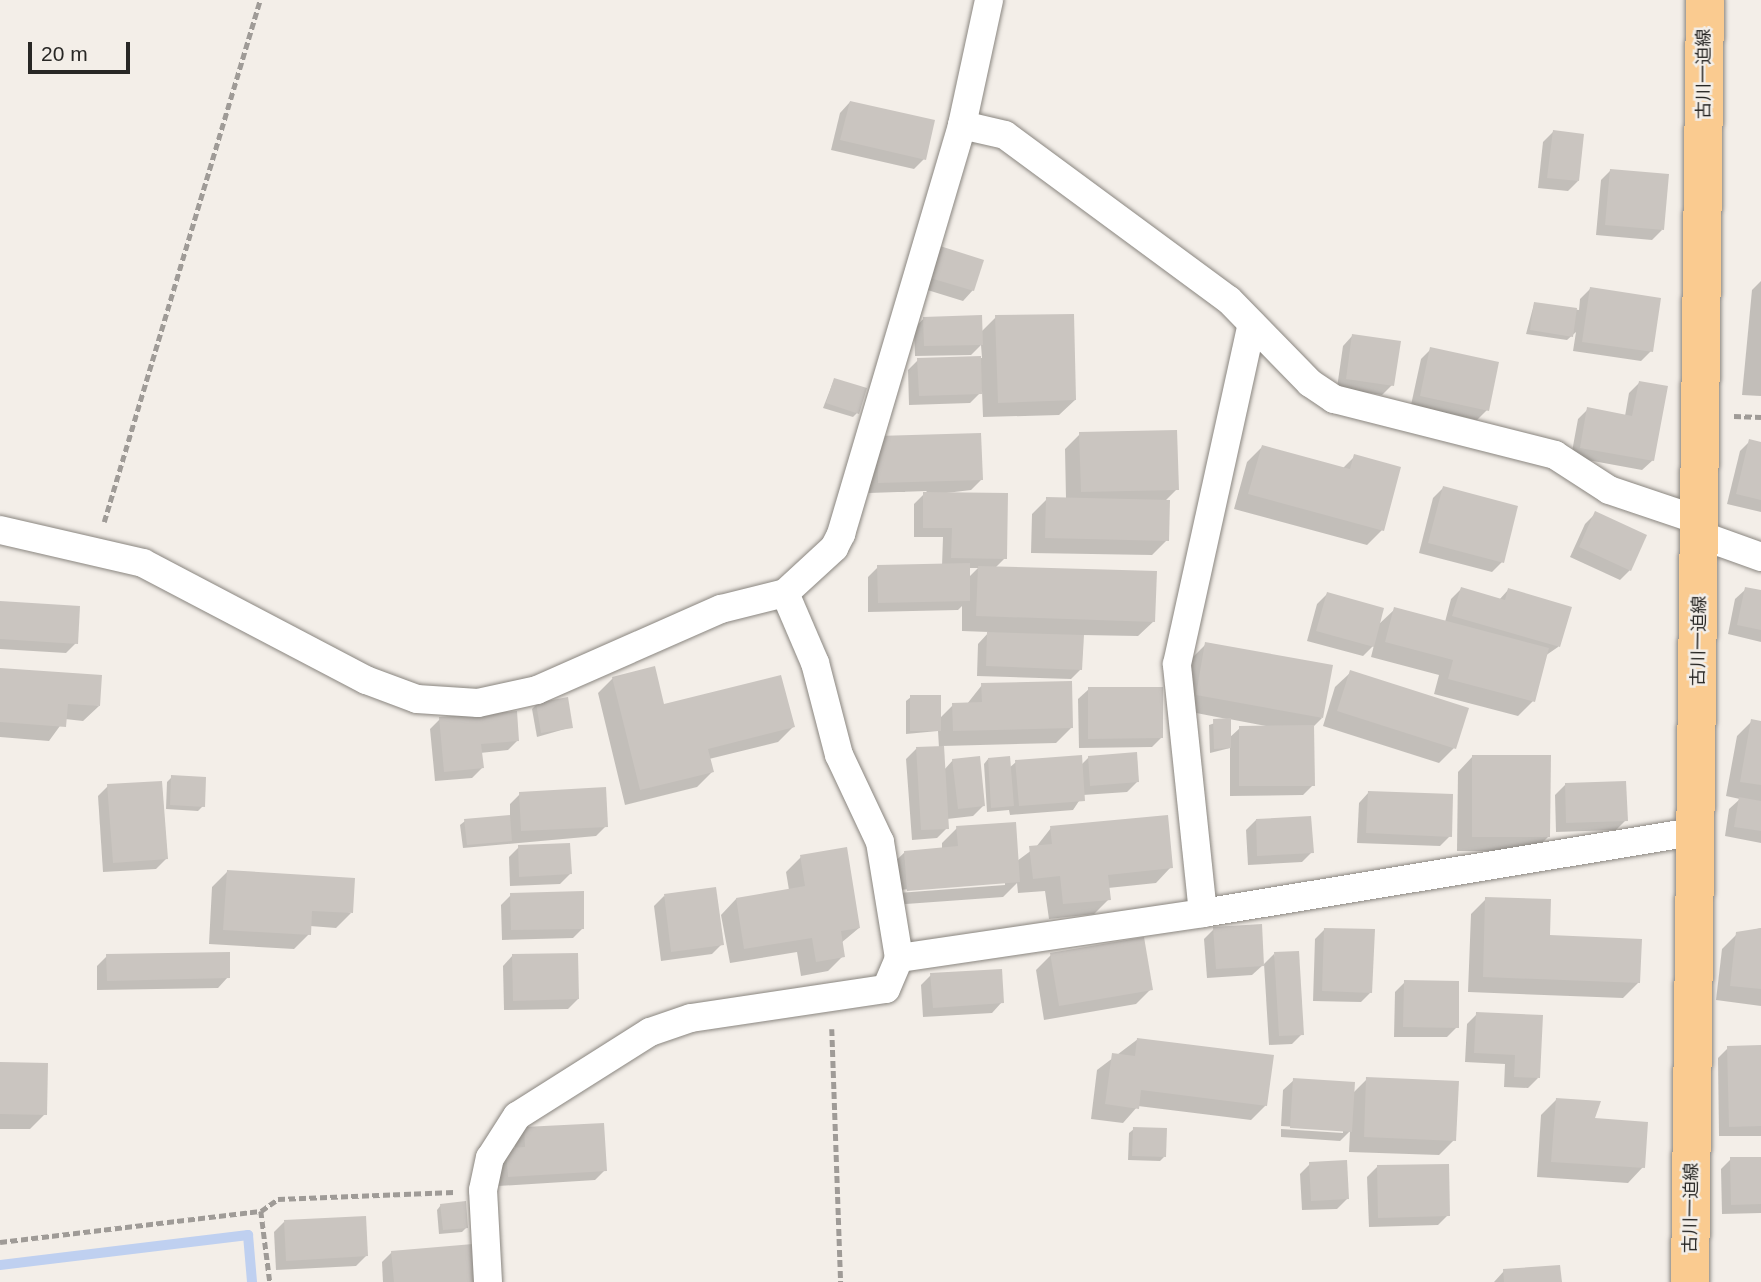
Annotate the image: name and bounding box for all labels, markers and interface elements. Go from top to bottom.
scale bar [32,28,133,72]
street label: 古川一迫線 [1693,29,1715,119]
text: 20 m [41,42,88,65]
street label: 古川一迫線 [1687,596,1711,686]
street label: 古川一迫線 [1679,1163,1703,1253]

